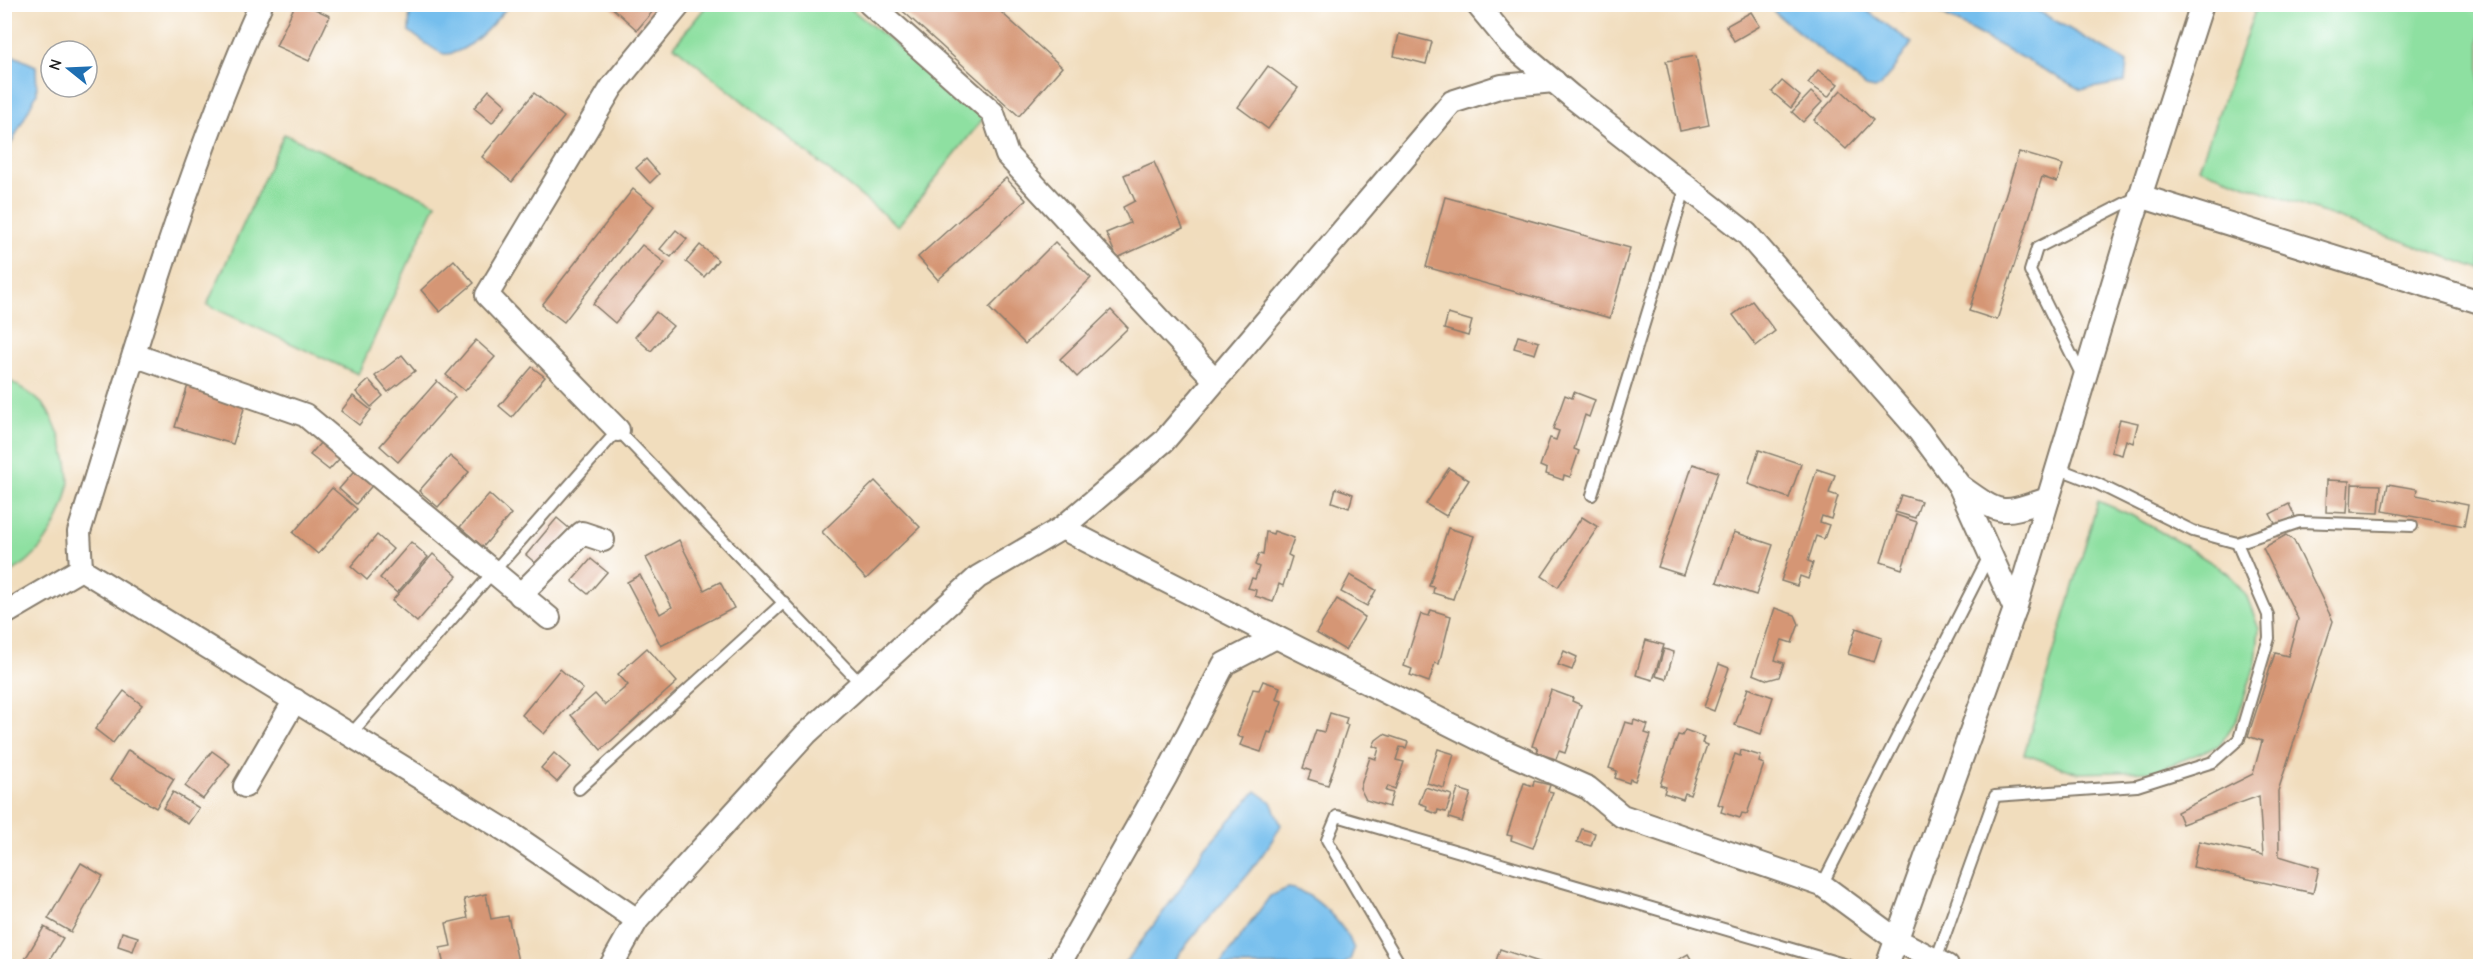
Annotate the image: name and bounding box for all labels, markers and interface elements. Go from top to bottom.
north arrow [39,39,99,99]
text: N [46,57,66,72]

